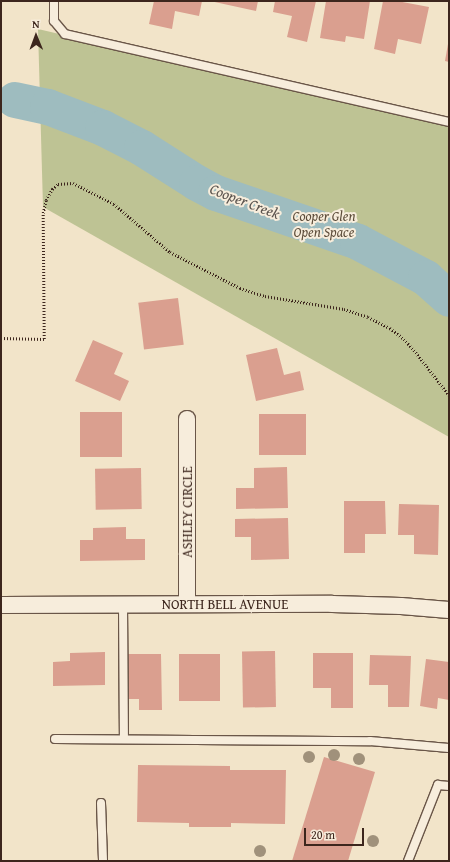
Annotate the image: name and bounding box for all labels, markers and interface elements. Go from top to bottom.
north arrow [16,16,56,56]
text: N [32,16,40,32]
water label: Cooper Creek [207,179,283,223]
park label: Cooper Glen Open Space [293,208,355,240]
street label: ASHLEY CIRCLE [179,466,195,558]
street label: NORTH BELL AVENUE [162,596,288,612]
scale bar [306,820,366,846]
text: 20 m [311,826,335,843]

